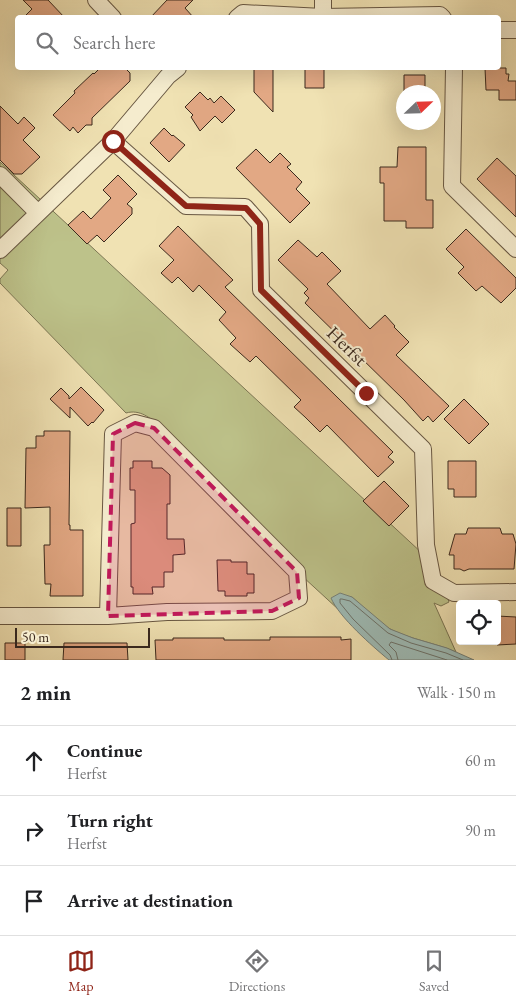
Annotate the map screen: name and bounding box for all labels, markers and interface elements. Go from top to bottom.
search box [15,15,501,70]
icon: search [33,29,61,57]
text: Search here [73,30,155,55]
north arrow [396,85,441,130]
route start [102,130,125,153]
street label: Herfst [321,321,373,371]
route end [355,382,378,405]
map controls [456,600,501,645]
button: locate [456,600,501,645]
scale bar [15,625,150,648]
text: 50 m [22,628,49,646]
text: 2 min [20,679,71,706]
text: Walk · 150 m [417,682,496,703]
text: Continue [67,738,142,763]
icon: ahead [20,747,48,775]
text: 60 m [465,750,496,771]
text: Herfst [67,763,107,784]
text: Turn right [67,808,153,833]
icon: right [20,817,48,845]
text: 90 m [465,820,496,841]
text: Herfst [67,833,107,854]
icon: arrive [20,887,48,915]
text: Arrive at destination [67,888,233,913]
tab: Map [67,947,95,995]
tab: Directions [229,947,285,995]
tab: Saved [419,947,449,995]

